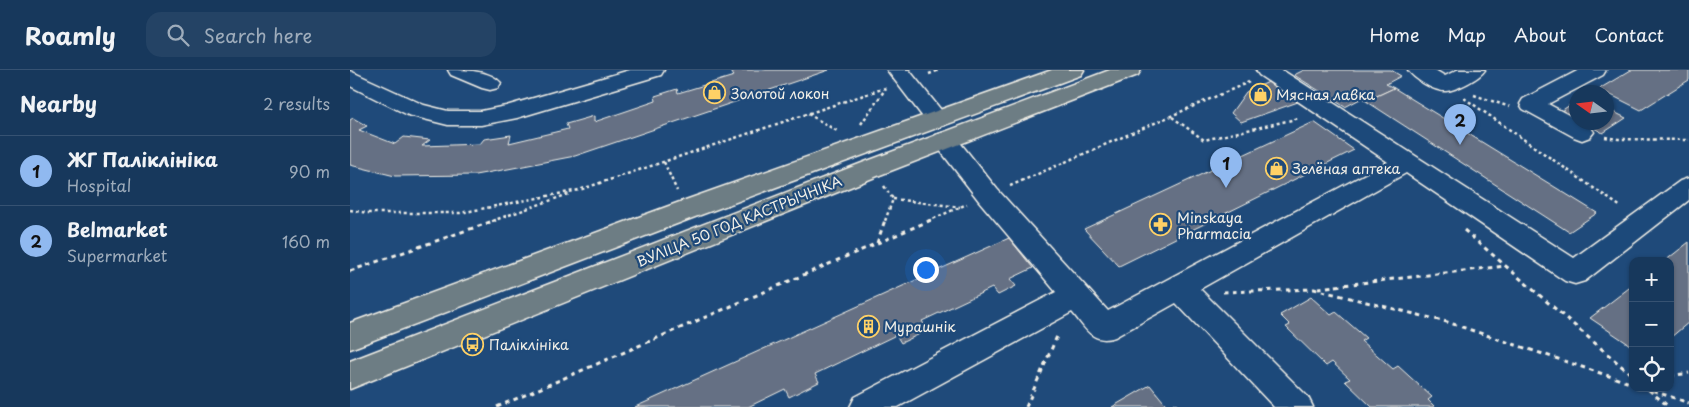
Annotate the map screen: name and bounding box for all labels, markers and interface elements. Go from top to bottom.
search box [146,12,496,57]
text: Roamly [25,17,116,53]
icon: search [164,21,192,49]
text: Search here [204,21,312,49]
text: Home [1369,21,1419,48]
text: Map [1447,21,1486,48]
text: About [1514,21,1566,48]
text: Contact [1594,21,1664,48]
shop icon: Золотой локон [703,81,727,105]
shop icon: Мясная лавка [1248,82,1272,106]
place label: Золотой локон [731,83,829,104]
place label: Мясная лавка [1276,84,1375,105]
north arrow [1569,85,1614,130]
text: Nearby [20,87,97,119]
text: 2 results [263,91,330,115]
pin: 2 [1444,104,1476,145]
text: ЖГ Паліклініка [67,145,218,173]
pin: 1 [1210,147,1242,188]
shop icon: Зелёная аптека [1264,156,1288,180]
place label: Зелёная аптека [1292,158,1401,179]
text: 1 [32,159,40,183]
text: 90 m [289,159,330,183]
street label: ВУЛІЦА 50 ГОД КАСТРЫЧНІКА [633,170,845,272]
text: Hospital [67,173,131,197]
place label: Minskaya Pharmacia [1177,207,1252,244]
pharmacy icon: Minskaya Pharmacia [1149,213,1173,237]
text: Belmarket [67,215,168,243]
text: 2 [30,229,42,253]
text: 160 m [282,229,330,253]
text: Supermarket [67,243,167,267]
your location [913,257,939,283]
map controls [1629,257,1674,392]
button: + [1629,257,1674,302]
button: − [1629,302,1674,347]
building icon: Мурашнік [856,314,880,338]
place label: Мурашнік [884,316,956,337]
bus stop icon: Паліклініка [461,332,485,356]
place label: Паліклініка [489,334,569,355]
button: locate [1629,347,1674,392]

